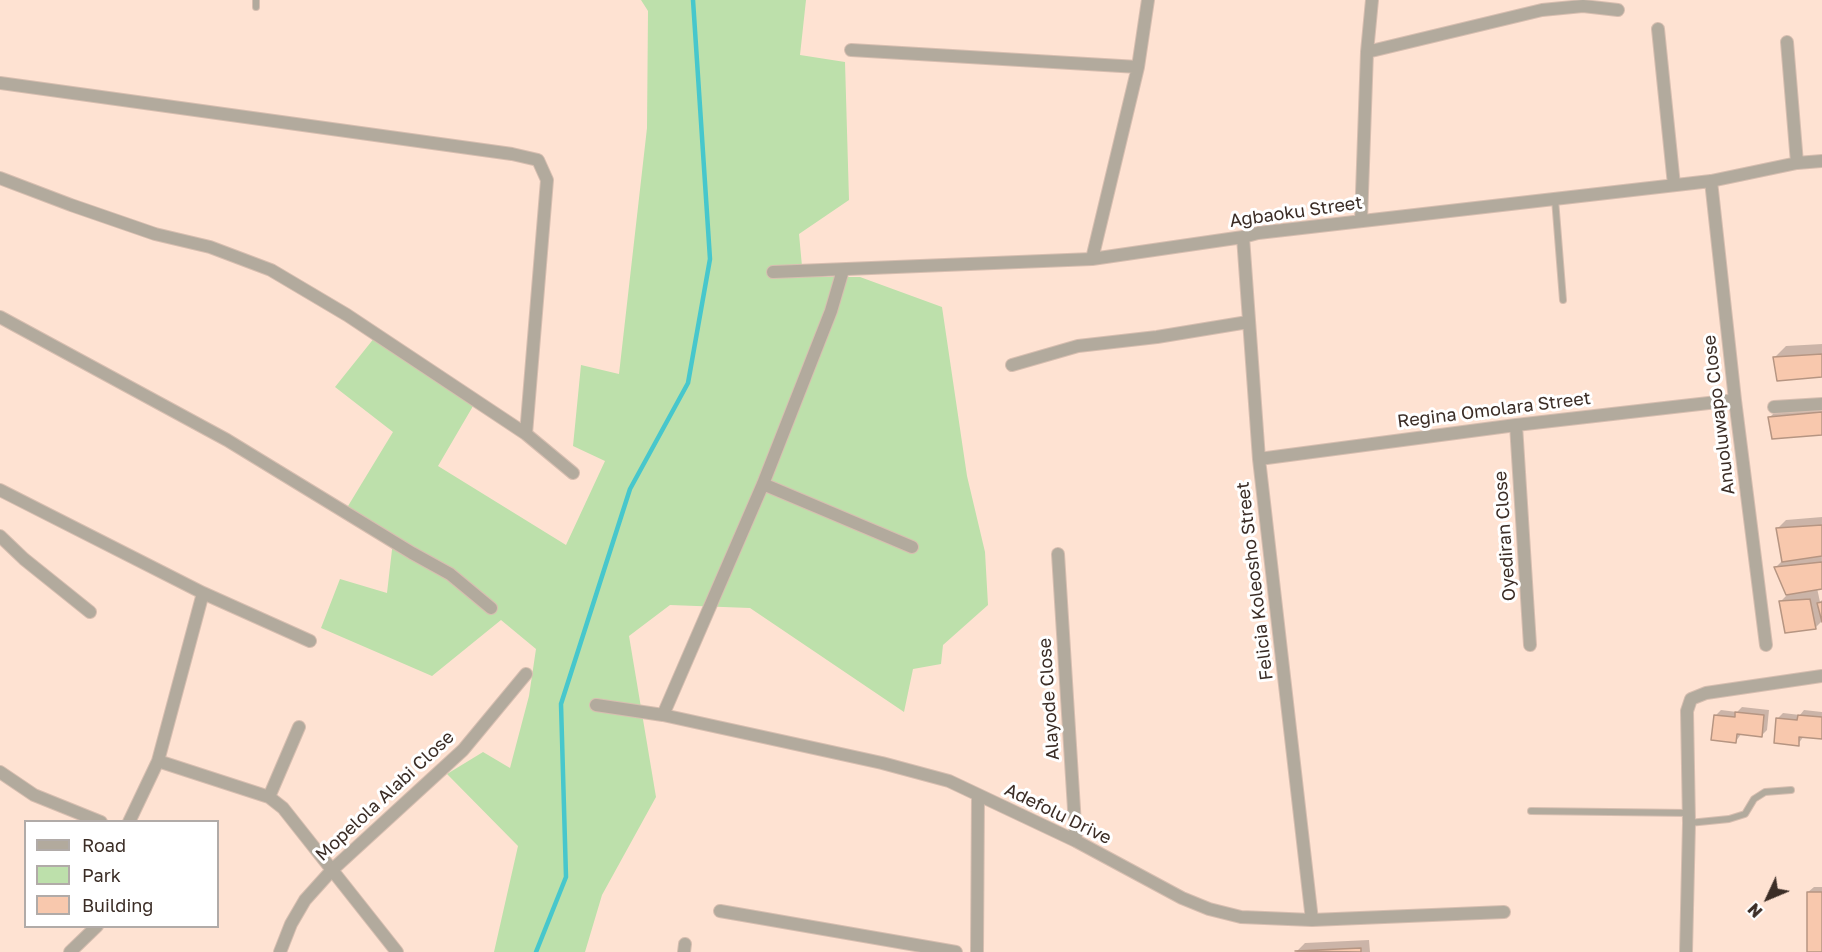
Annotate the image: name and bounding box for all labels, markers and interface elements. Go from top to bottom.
street label: Agbaoku Street [1228,192,1364,232]
street label: Anuoluwapo Close [1698,334,1740,496]
street label: Regina Omolara Street [1396,387,1592,433]
street label: Oyediran Close [1490,470,1520,602]
street label: Felicia Koleosho Street [1232,481,1278,681]
street label: Alayode Close [1034,637,1064,761]
street label: Mopelola Alabi Close [311,726,459,866]
street label: Adefolu Drive [1001,779,1115,849]
legend [24,820,219,928]
text: Road [82,834,126,856]
text: Park [82,864,121,886]
north arrow [1738,868,1798,928]
text: Building [82,894,153,916]
text: N [1744,899,1766,922]

